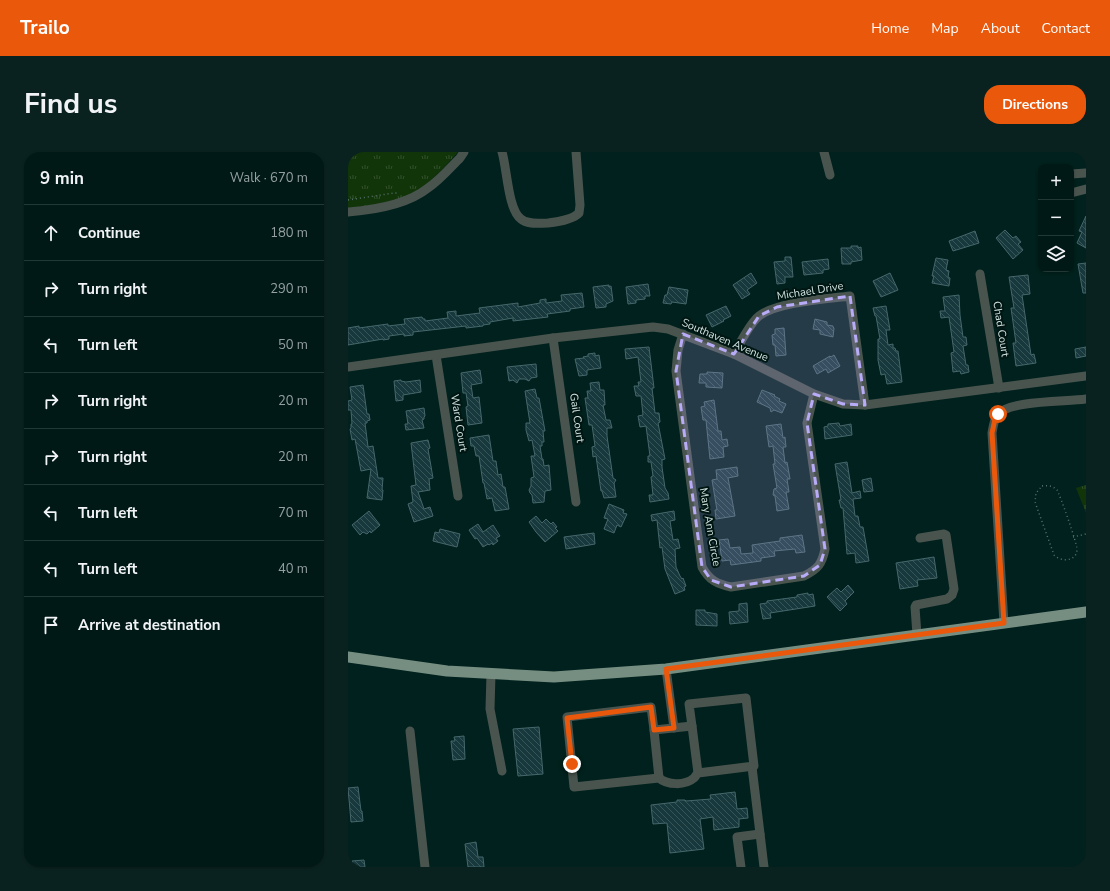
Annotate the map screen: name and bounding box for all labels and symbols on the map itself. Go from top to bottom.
street label: Michael Drive [776,278,844,304]
street label: Chad Court [989,300,1013,358]
street label: Southaven Avenue [679,315,771,365]
street label: Gail Court [566,392,588,444]
street label: Ward Court [447,393,471,453]
route start [989,405,1007,423]
street label: Mary Ann Circle [696,487,724,567]
route end [563,755,581,773]

